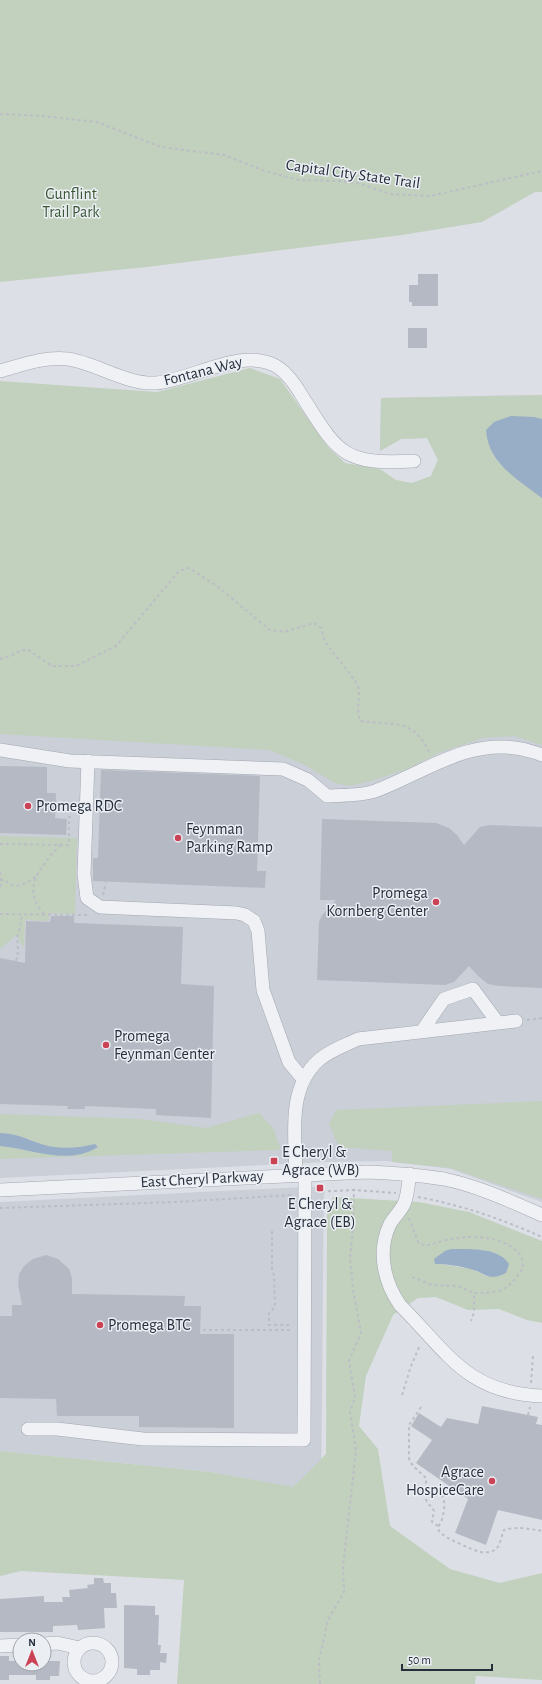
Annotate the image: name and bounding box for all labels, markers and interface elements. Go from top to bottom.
street label: Capital City State Trail [285,157,421,192]
park label: Gunflint Trail Park [42,186,100,220]
street label: Fontana Way [162,353,244,389]
place label: Promega RDC [36,798,122,814]
marker: Promega RDC [23,801,33,811]
place label: Feynman Parking Ramp [186,821,273,855]
marker: Feynman Parking Ramp [173,833,183,843]
place label: Promega Kornberg Center [326,885,429,919]
marker: Promega Kornberg Center [431,897,441,907]
place label: Promega Feynman Center [114,1028,215,1063]
marker: Promega Feynman Center [101,1040,111,1050]
place label: E Cheryl & Agrace (WB) [282,1144,360,1178]
marker: E Cheryl & Agrace (WB) [269,1156,279,1166]
street label: East Cheryl Parkway [140,1168,264,1191]
marker: E Cheryl & Agrace (EB) [315,1183,325,1193]
place label: E Cheryl & Agrace (EB) [284,1196,356,1230]
place label: Promega BTC [108,1317,191,1333]
marker: Promega BTC [95,1320,105,1330]
place label: Agrace HospiceCare [406,1464,484,1498]
marker: Agrace HospiceCare [487,1476,497,1486]
north arrow [12,1632,52,1672]
text: N [28,1637,36,1648]
scale bar [402,1646,492,1672]
text: 50 m [408,1654,431,1666]

